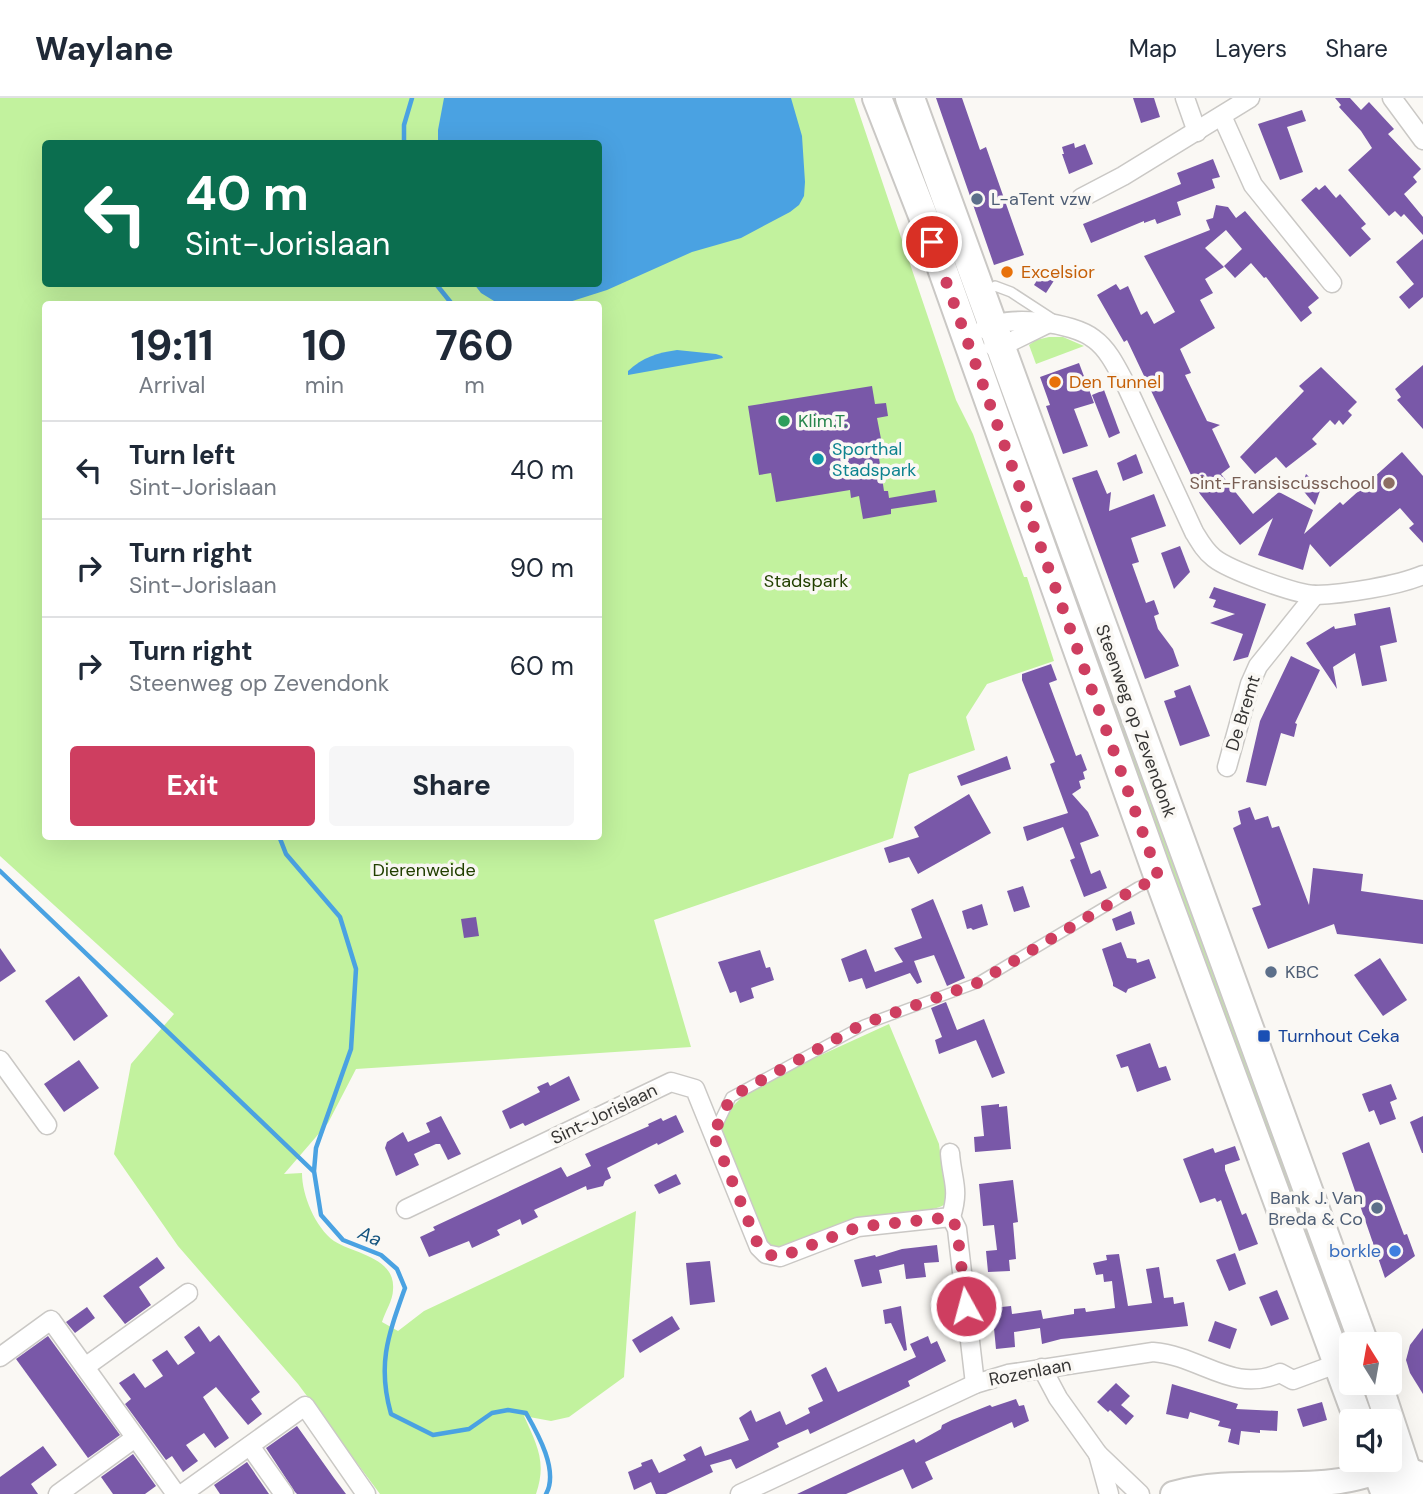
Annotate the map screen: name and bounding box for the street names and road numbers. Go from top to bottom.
street label: Steenweg op Zevendonk [1090,621,1182,821]
street label: De Bremt [1220,672,1266,754]
street label: Sint-Jorislaan [547,1078,661,1150]
street label: Rozenlaan [987,1352,1073,1392]

